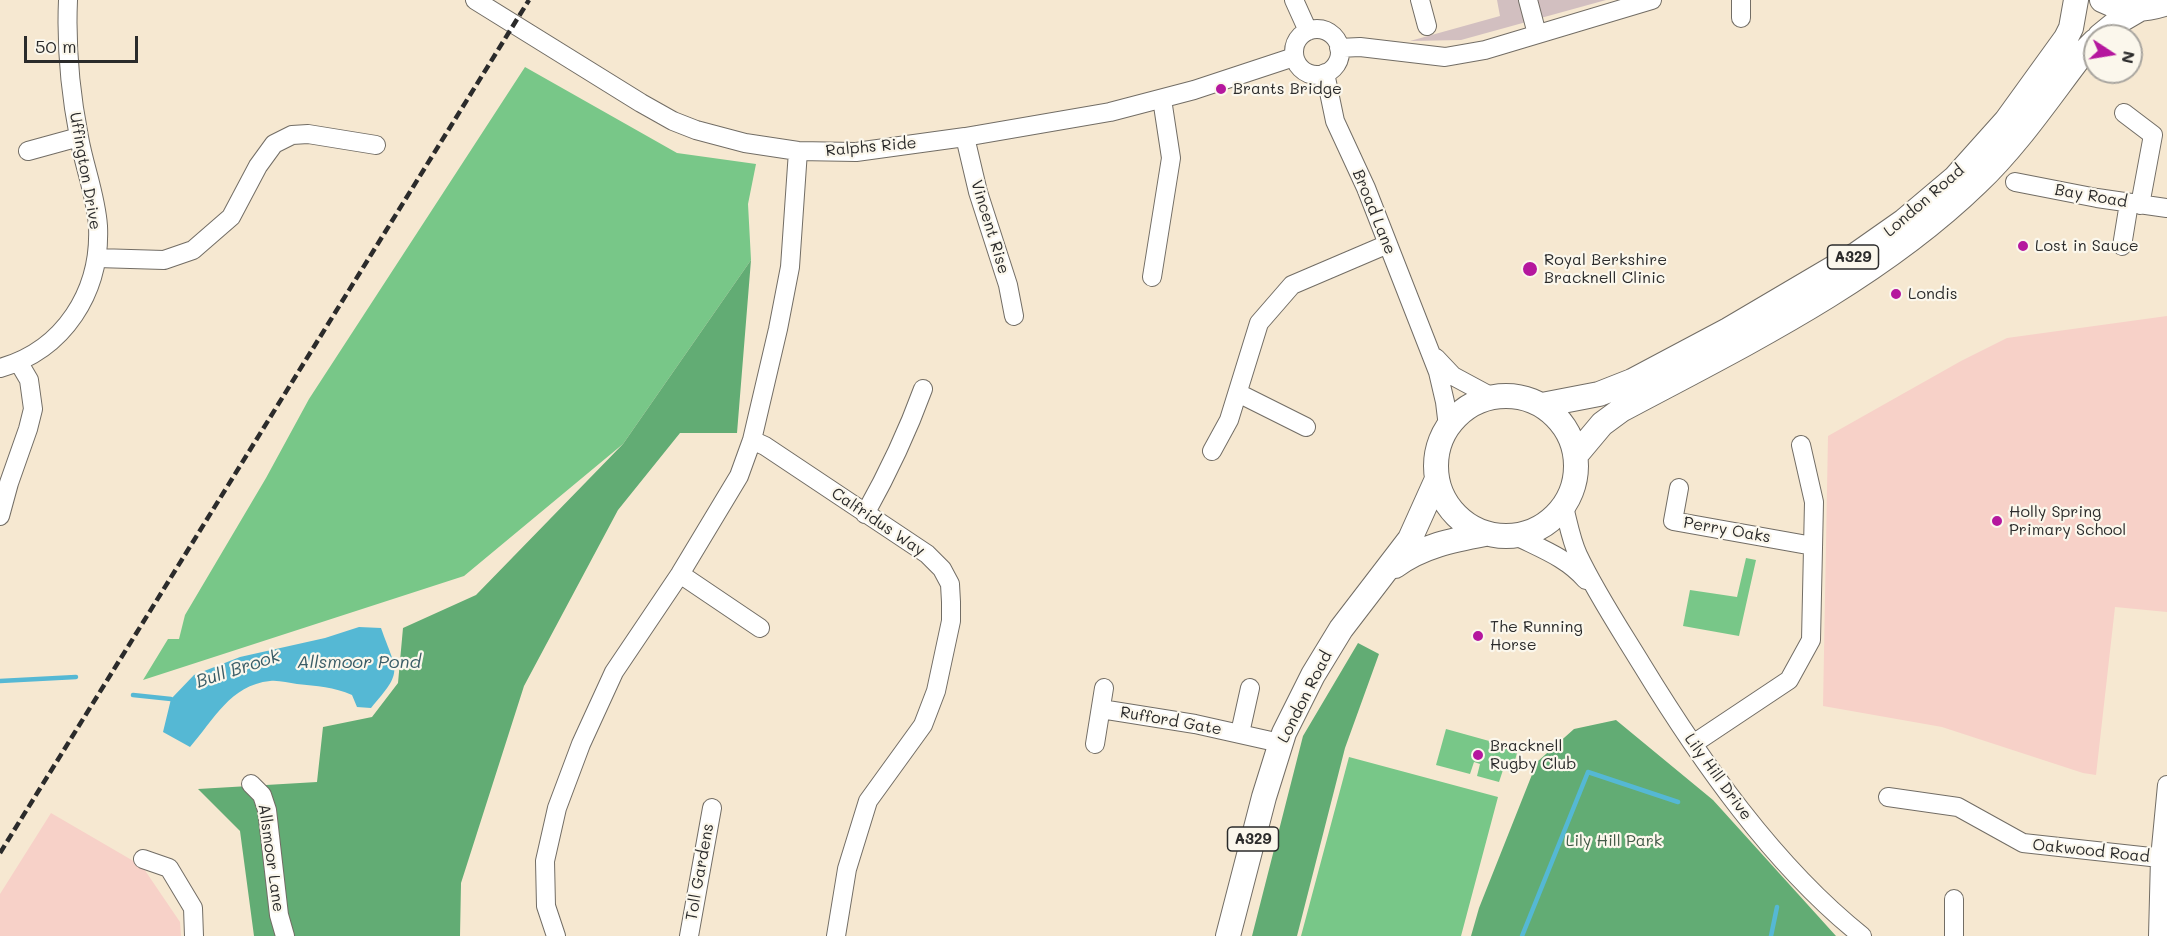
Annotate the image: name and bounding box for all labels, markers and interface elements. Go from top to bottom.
scale bar [27,24,141,62]
north arrow [2083,24,2143,84]
text: 50 m [35,34,77,58]
text: N [2118,49,2141,66]
place label: Brants Bridge [1233,79,1342,99]
marker: Brants Bridge [1214,82,1228,96]
street label: Uffington Drive [65,111,105,231]
street label: Ralphs Ride [825,133,917,161]
street label: London Road [1880,161,1968,241]
street label: Broad Lane [1348,167,1400,257]
street label: Vincent Rise [967,178,1013,276]
street label: Bay Road [2053,180,2129,212]
place label: Lost in Sauce [2035,236,2139,256]
marker: Lost in Sauce [2016,239,2030,253]
road number: A329 [1828,245,1878,269]
place label: Royal Berkshire Bracknell Clinic [1544,250,1667,288]
marker: Royal Berkshire Bracknell Clinic [1521,260,1539,278]
place label: Londis [1908,284,1958,304]
marker: Londis [1889,287,1903,301]
street label: Calfridus Way [828,484,928,560]
place label: Holly Spring Primary School [2009,502,2126,540]
street label: Perry Oaks [1682,513,1772,547]
marker: Holly Spring Primary School [1990,514,2004,528]
place label: The Running Horse [1490,617,1583,655]
marker: The Running Horse [1471,629,1485,643]
water label: Bull Brook [193,645,283,693]
street label: London Road [1274,648,1336,746]
water label: Allsmoor Pond [297,651,421,673]
street label: Rufford Gate [1119,703,1223,739]
street label: Lily Hill Drive [1680,730,1756,824]
place label: Bracknell Rugby Club [1490,736,1576,774]
marker: Bracknell Rugby Club [1471,748,1485,762]
street label: Allsmoor Lane [254,803,288,913]
street label: Toll Gardens [682,822,718,922]
road number: A329 [1228,827,1278,851]
park label: Lily Hill Park [1566,831,1662,851]
street label: Oakwood Road [2031,835,2151,867]

